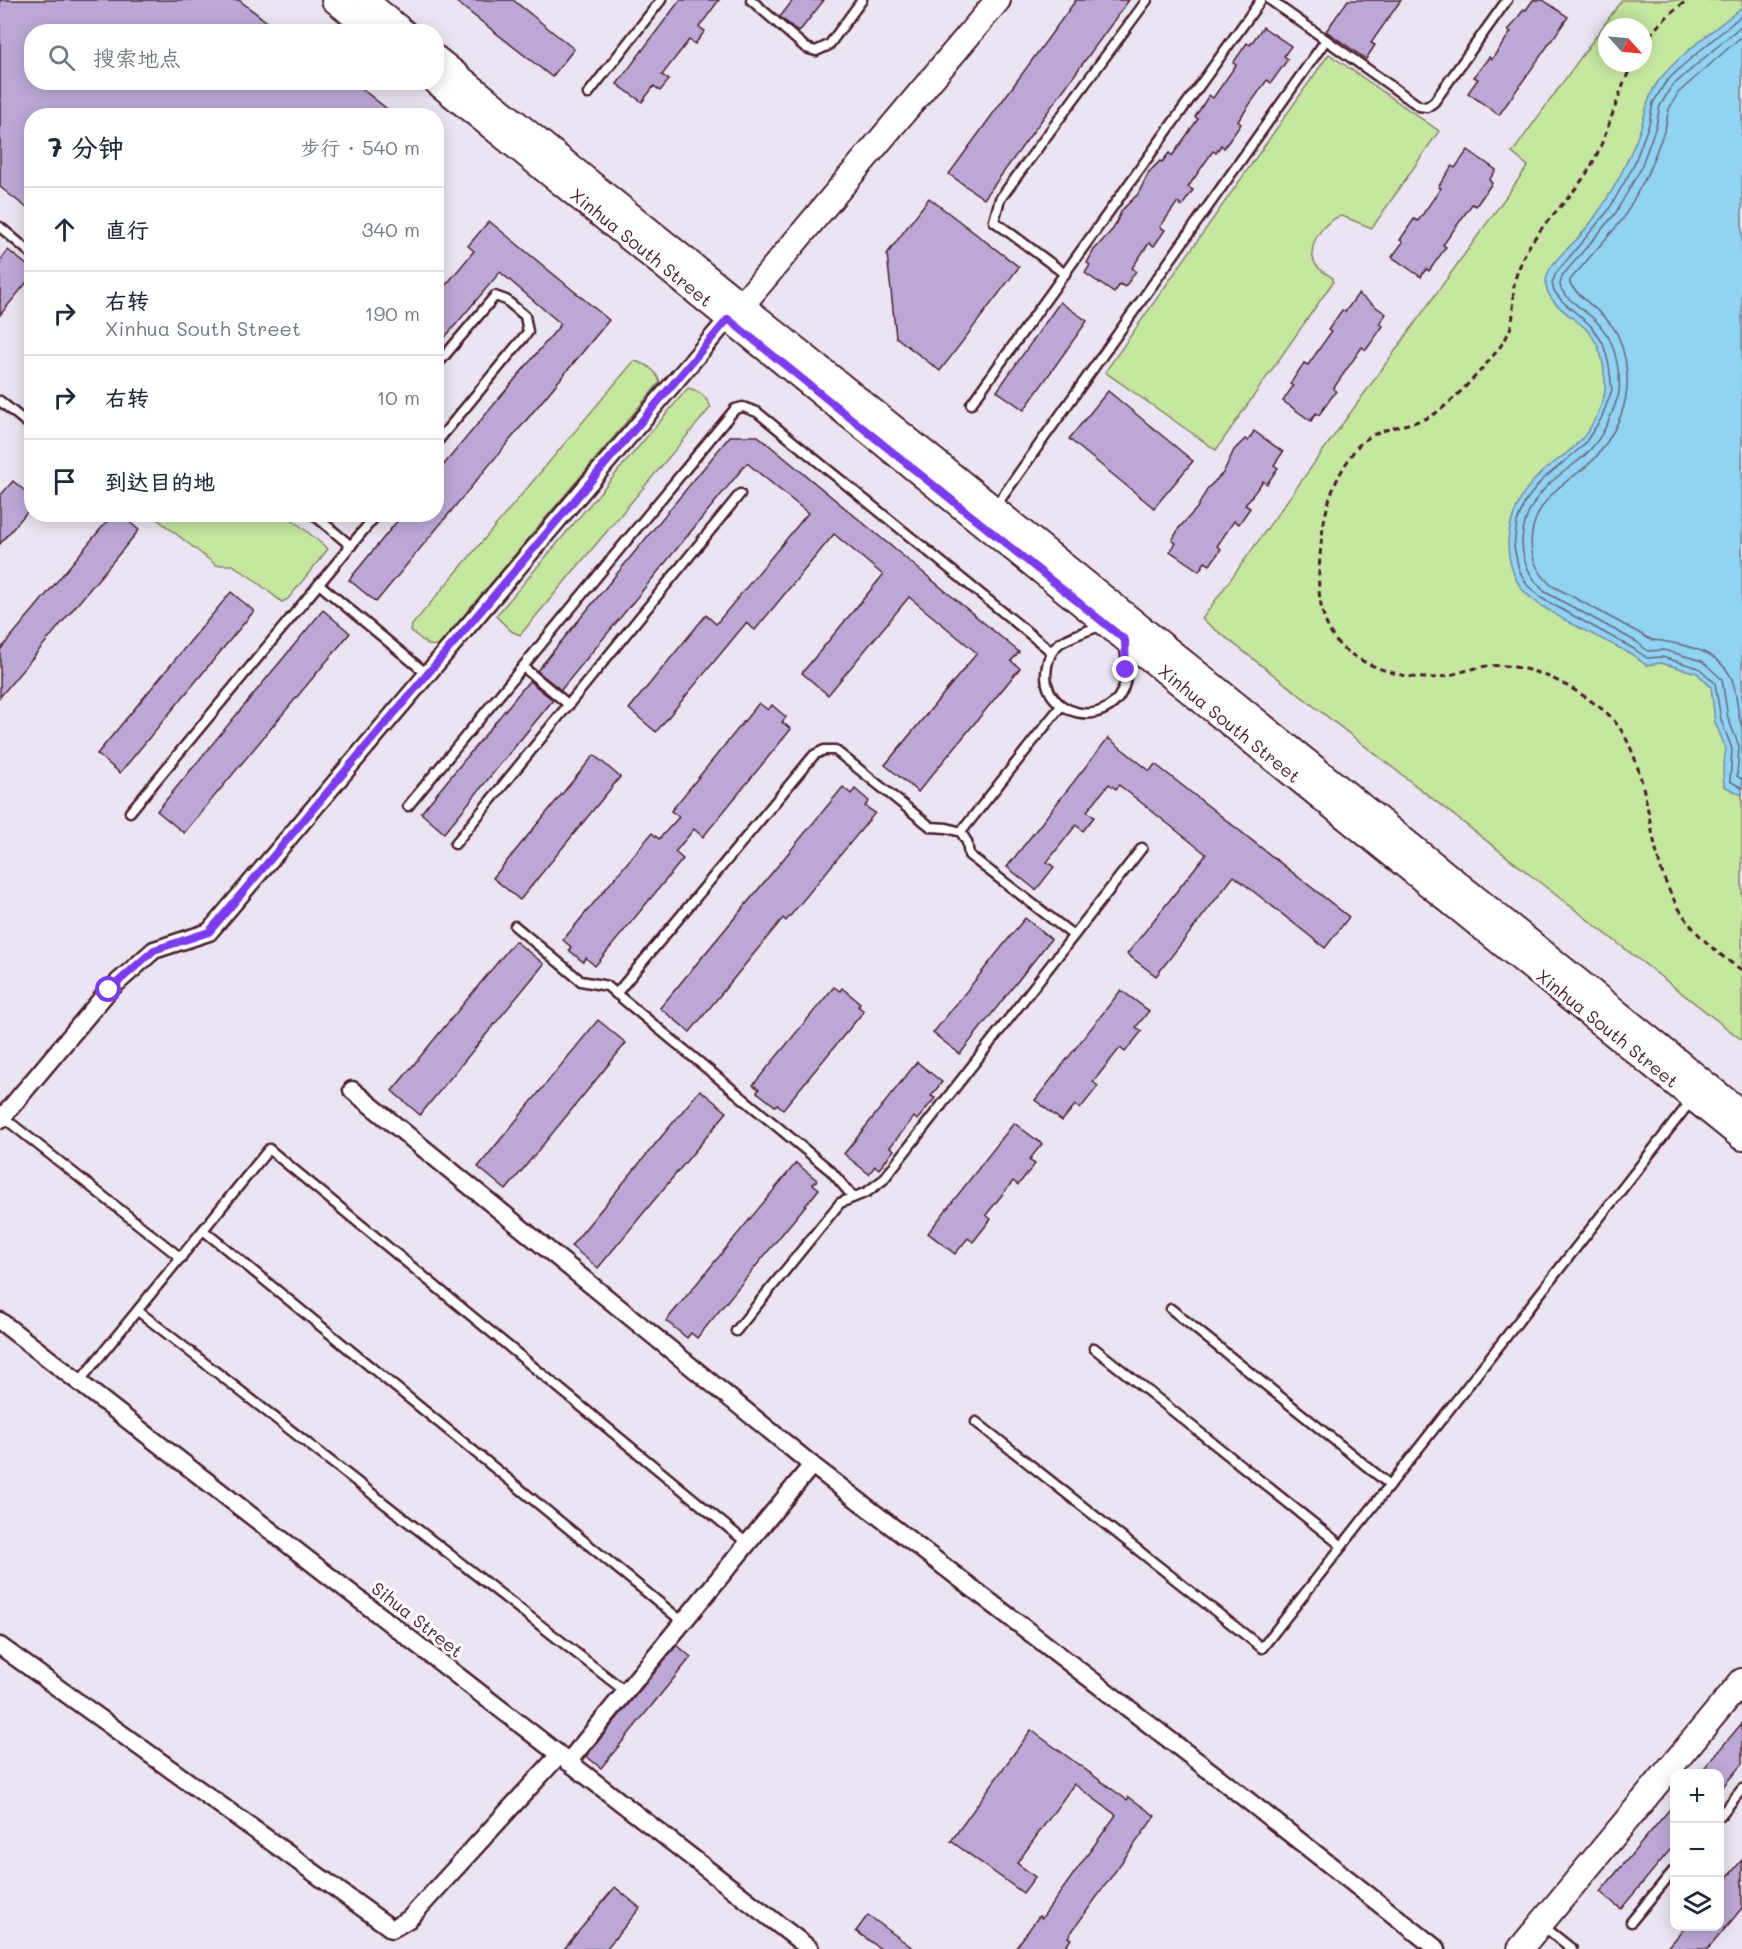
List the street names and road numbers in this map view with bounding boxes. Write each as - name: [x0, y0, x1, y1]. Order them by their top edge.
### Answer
- street label: Xinhua South Street: [566, 182, 718, 312]
- street label: Xinhua South Street: [1154, 658, 1306, 788]
- street label: Xinhua South Street: [1532, 963, 1684, 1093]
- street label: Sihua Street: [367, 1576, 468, 1663]

